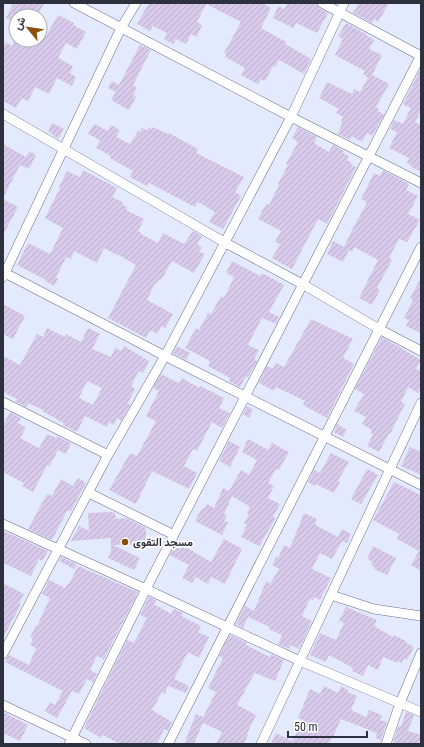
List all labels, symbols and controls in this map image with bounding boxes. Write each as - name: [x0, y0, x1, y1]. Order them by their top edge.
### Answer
- north arrow: [8, 8, 48, 48]
- text: ش: [11, 14, 29, 32]
- place label: مسجد التقوى: [133, 536, 193, 549]
- marker: مسجد التقوى: [120, 537, 130, 547]
- scale bar: [288, 713, 367, 739]
- text: 50 m: [294, 720, 318, 734]

